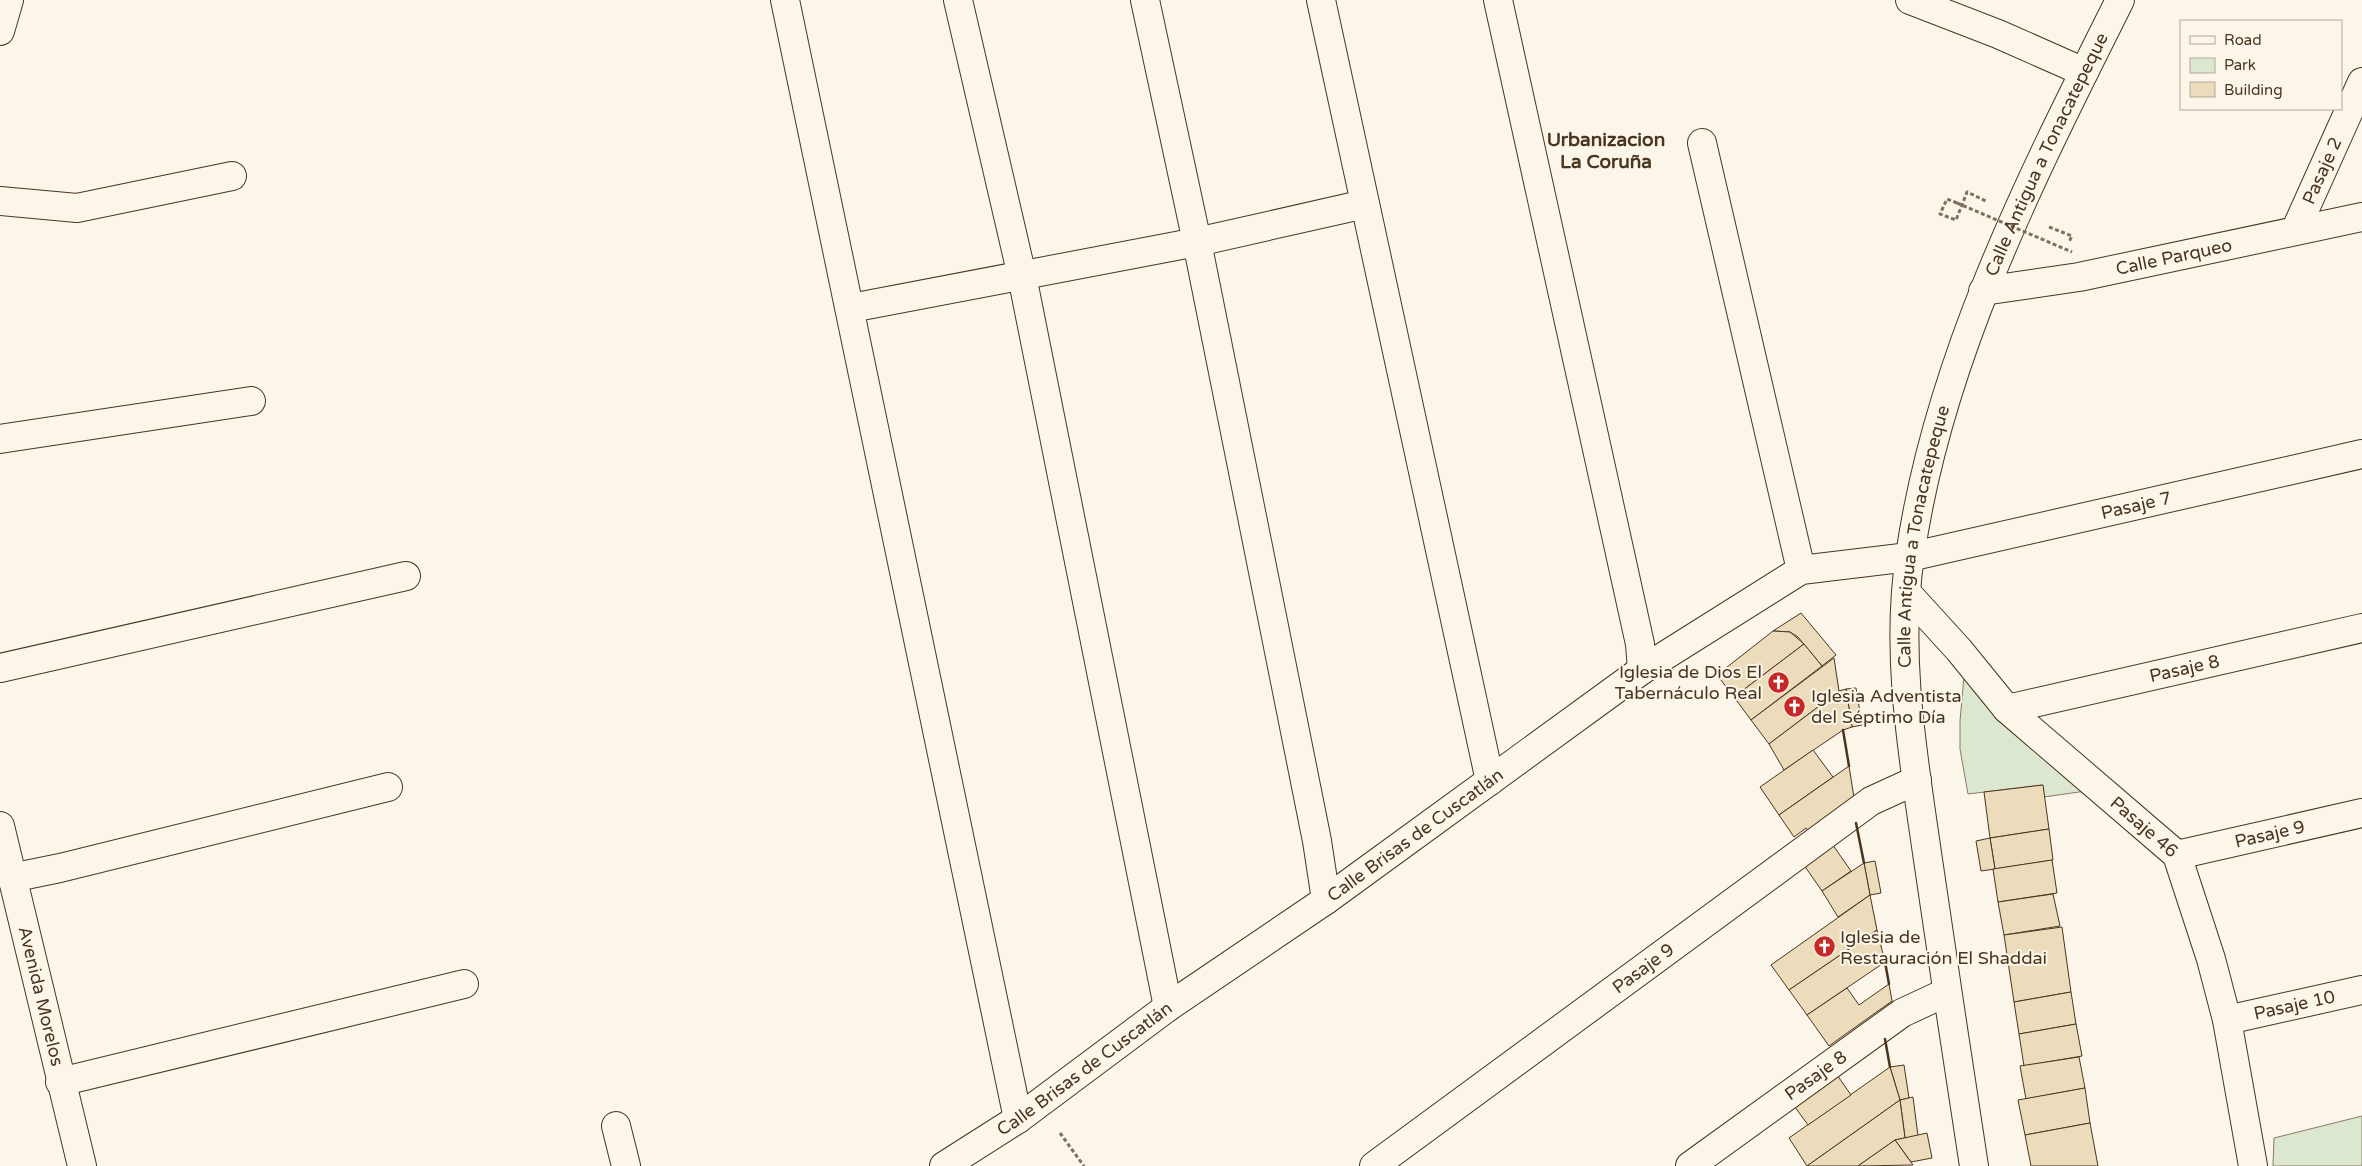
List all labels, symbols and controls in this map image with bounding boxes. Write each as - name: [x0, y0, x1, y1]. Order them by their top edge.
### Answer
- legend: [2180, 20, 2342, 110]
- street label: Calle Antigua a Tonacatepeque: [1980, 29, 2113, 280]
- text: Road: [2224, 31, 2262, 49]
- text: Park: [2224, 56, 2256, 74]
- text: Building: [2224, 81, 2283, 99]
- district label: Urbanizacion La Coruña: [1547, 129, 1665, 173]
- street label: Pasaje 2: [2297, 134, 2347, 208]
- street label: Calle Parqueo: [2114, 234, 2234, 280]
- street label: Calle Antigua a Tonacatepeque: [1893, 403, 1954, 668]
- street label: Pasaje 7: [2099, 487, 2173, 524]
- street label: Pasaje 8: [2147, 650, 2222, 687]
- place label: Iglesia de Dios El Tabernáculo Real: [1615, 661, 1762, 704]
- church icon: Iglesia de Dios El Tabernáculo Real: [1766, 670, 1790, 694]
- place label: Iglesia Adventista del Séptimo Día: [1811, 685, 1962, 728]
- church icon: Iglesia Adventista del Séptimo Día: [1783, 694, 1807, 718]
- street label: Calle Brisas de Cuscatlán: [1323, 764, 1508, 907]
- street label: Pasaje 46: [2106, 792, 2183, 862]
- street label: Pasaje 9: [2232, 815, 2307, 853]
- street label: Avenida Morelos: [14, 924, 68, 1068]
- place label: Iglesia de Restauración El Shaddai: [1840, 926, 2047, 969]
- church icon: Iglesia de Restauración El Shaddai: [1812, 935, 1836, 959]
- street label: Pasaje 9: [1608, 938, 1678, 998]
- street label: Pasaje 10: [2252, 985, 2337, 1025]
- street label: Calle Brisas de Cuscatlán: [993, 997, 1176, 1141]
- street label: Pasaje 8: [1780, 1046, 1851, 1105]

